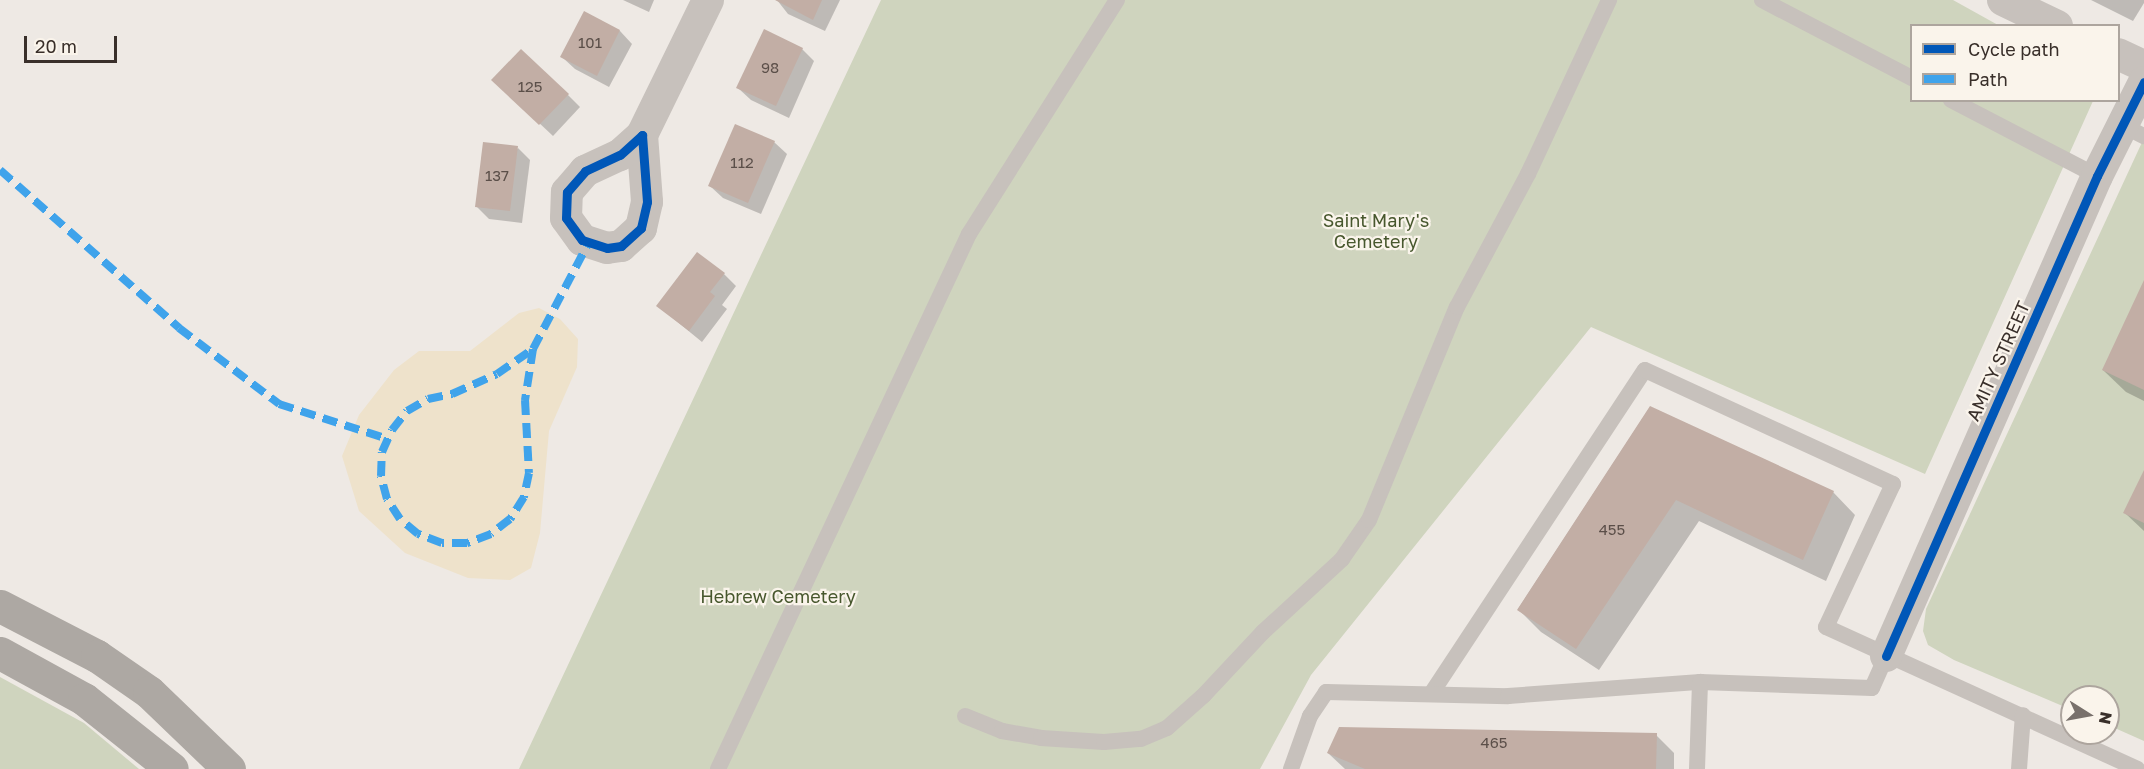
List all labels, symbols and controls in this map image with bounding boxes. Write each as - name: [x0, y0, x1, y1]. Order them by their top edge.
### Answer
- scale bar: [27, 24, 120, 62]
- legend: [1910, 24, 2120, 102]
- house number: 101: [578, 34, 602, 52]
- text: 20 m: [35, 35, 77, 57]
- text: Cycle path: [1968, 38, 2060, 60]
- house number: 98: [761, 59, 779, 77]
- text: Path: [1968, 68, 2008, 90]
- house number: 125: [518, 78, 542, 96]
- house number: 112: [730, 154, 754, 172]
- house number: 137: [485, 167, 509, 185]
- park label: Saint Mary's Cemetery: [1323, 210, 1429, 252]
- street label: AMITY STREET: [1962, 298, 2034, 424]
- house number: 455: [1599, 521, 1625, 539]
- park label: Hebrew Cemetery: [700, 585, 856, 607]
- north arrow: [2060, 685, 2120, 745]
- text: N: [2095, 710, 2117, 726]
- house number: 465: [1481, 734, 1507, 752]

